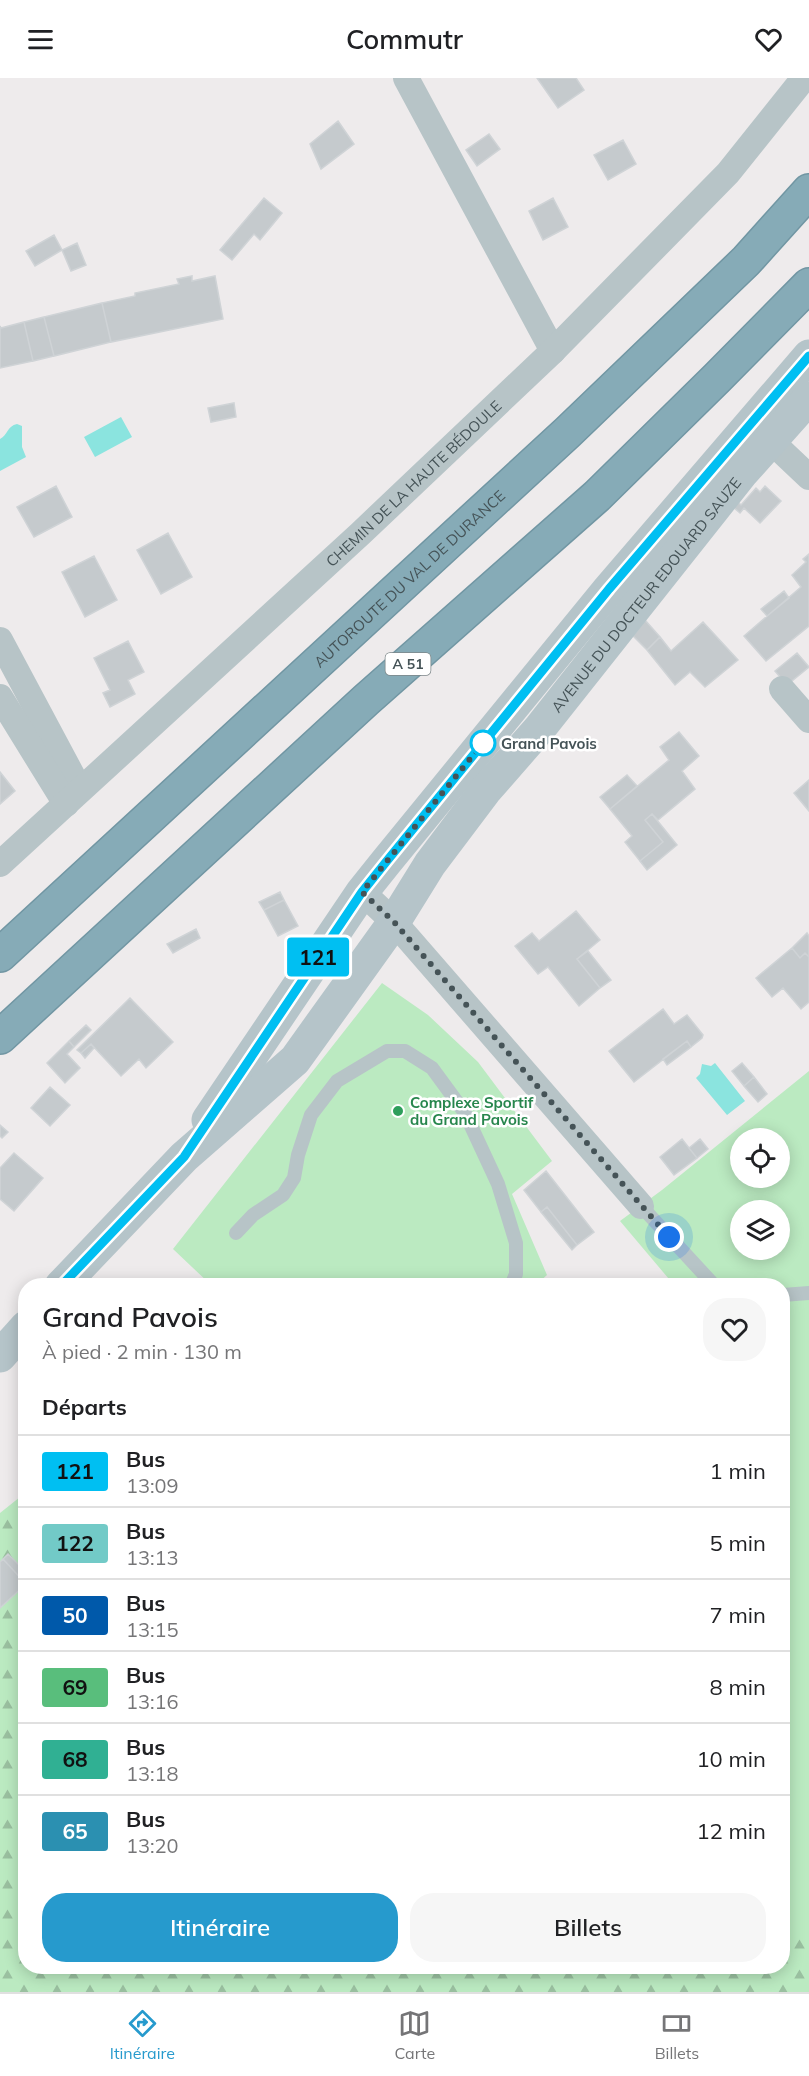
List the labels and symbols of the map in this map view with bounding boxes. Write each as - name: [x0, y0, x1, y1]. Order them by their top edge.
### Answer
- street label: CHEMIN DE LA HAUTE BÉDOULE: [321, 396, 505, 570]
- street label: AVENUE DU DOCTEUR EDOUARD SAUZE: [547, 473, 745, 716]
- street label: AUTOROUTE DU VAL DE DURANCE: [309, 486, 509, 671]
- road number: A 51: [386, 653, 430, 675]
- marker: Grand Pavois: [470, 730, 496, 756]
- place label: Grand Pavois: [501, 734, 597, 753]
- line badge: 121: [284, 938, 352, 976]
- place label: Complexe Sportif du Grand Pavois: [410, 1093, 534, 1129]
- marker: Complexe Sportif du Grand Pavois: [391, 1104, 405, 1118]
- your location: [654, 1222, 684, 1252]

